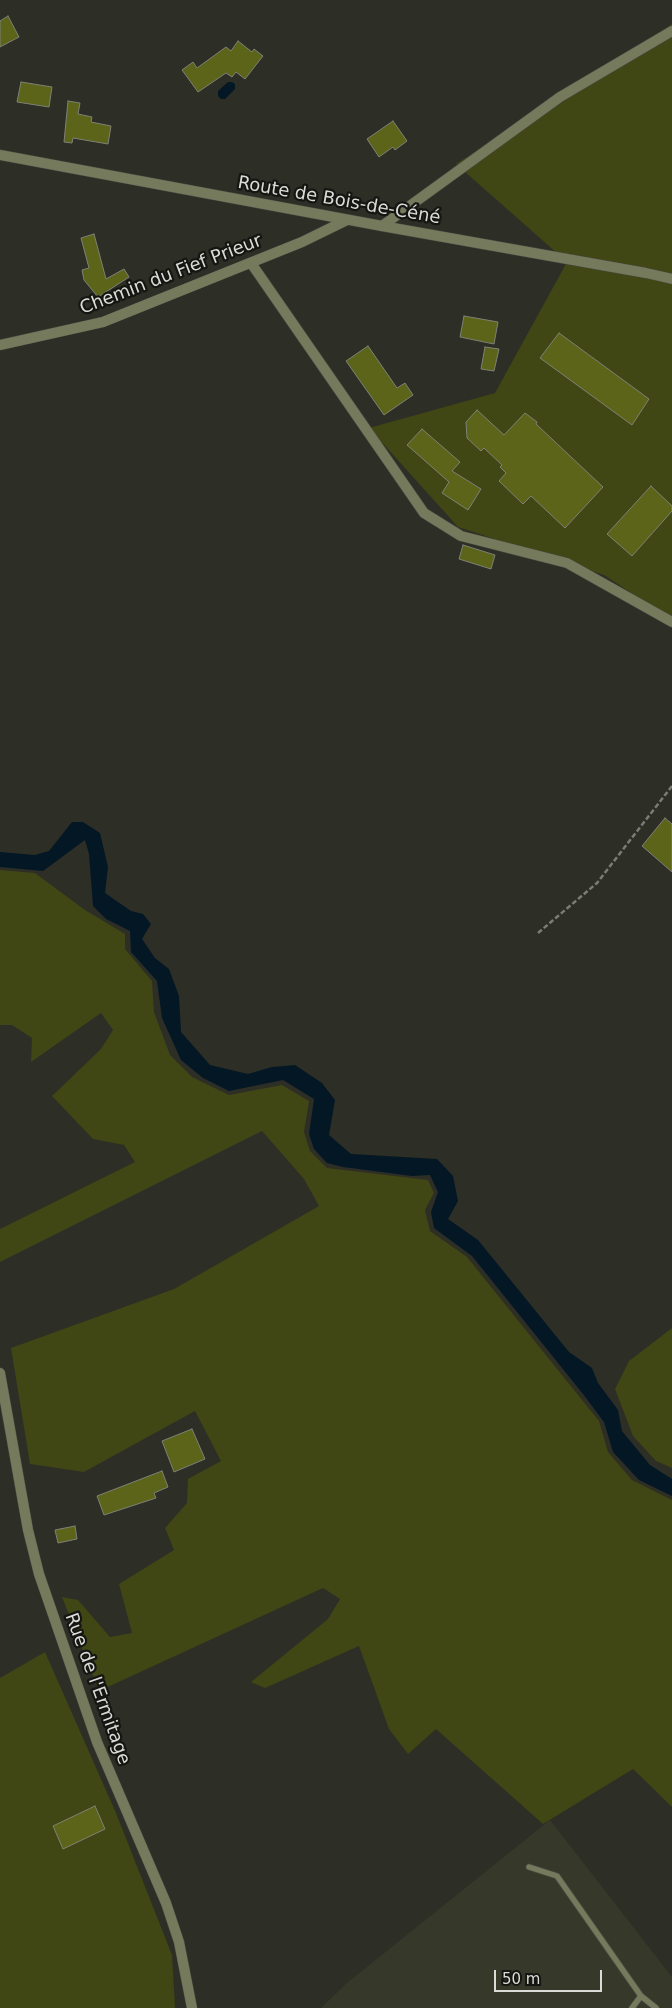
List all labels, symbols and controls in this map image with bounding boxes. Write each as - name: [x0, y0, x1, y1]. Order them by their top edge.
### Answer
- street label: Route de Bois-de-Céné: [236, 173, 442, 229]
- street label: Chemin du Fief Prieur: [77, 230, 265, 320]
- street label: Rue de l'Ermitage: [60, 1610, 134, 1768]
- scale bar: [497, 1960, 604, 1992]
- text: 50 m: [502, 1970, 540, 1988]

